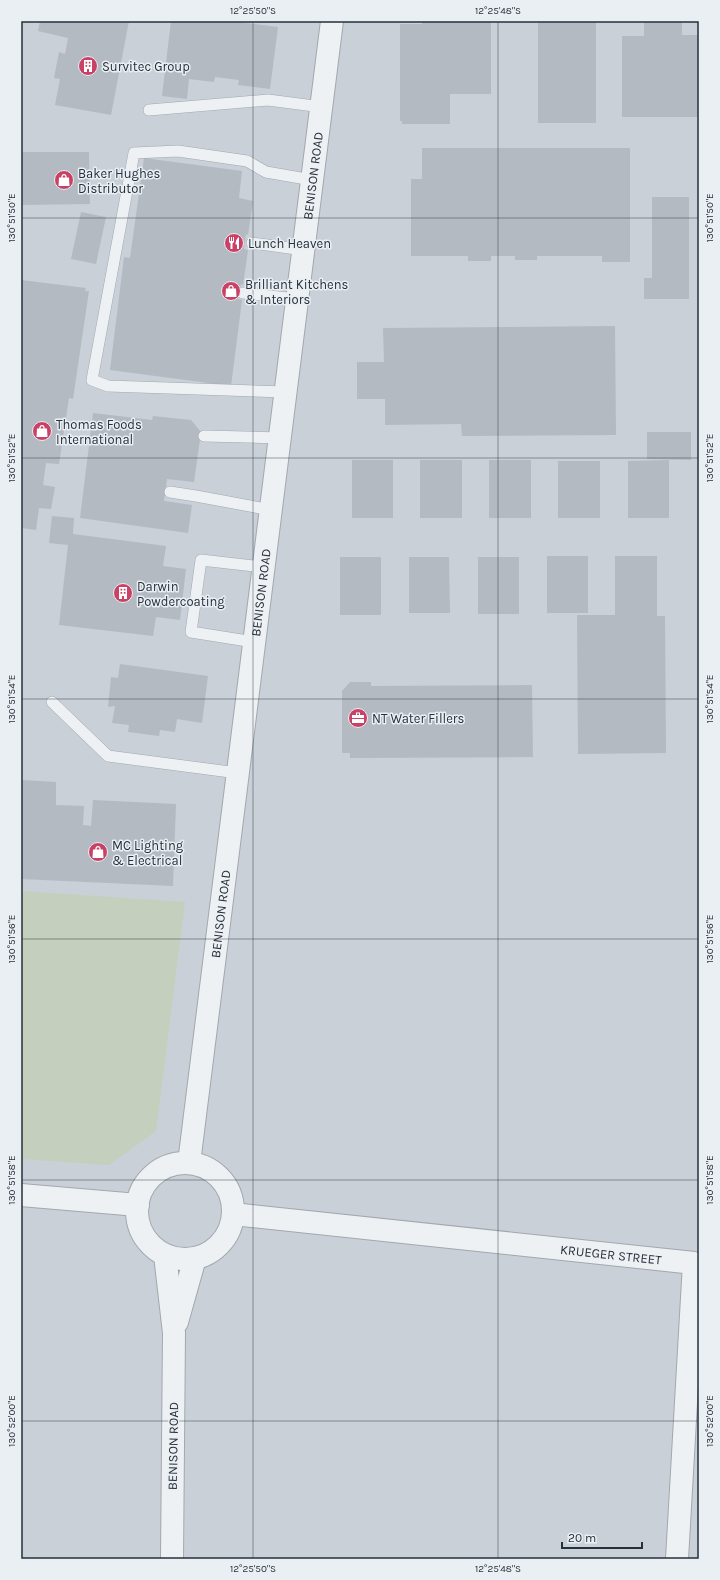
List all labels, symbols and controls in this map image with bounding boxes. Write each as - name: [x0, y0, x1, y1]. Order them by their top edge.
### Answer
- text: 12°25'50"S: [230, 5, 276, 17]
- text: 12°25'48"S: [475, 5, 521, 17]
- building icon: Survitec Group: [77, 55, 99, 77]
- place label: Survitec Group: [102, 59, 190, 74]
- street label: BENISON ROAD: [300, 131, 326, 221]
- place label: Baker Hughes Distributor: [78, 166, 160, 196]
- shop icon: Baker Hughes Distributor: [53, 169, 75, 191]
- text: 130°51'50"E: [6, 193, 18, 243]
- text: 130°51'50"E: [704, 193, 716, 243]
- restaurant icon: Lunch Heaven: [223, 232, 245, 254]
- place label: Lunch Heaven: [248, 236, 331, 251]
- place label: Brilliant Kitchens & Interiors: [245, 277, 349, 307]
- shop icon: Brilliant Kitchens & Interiors: [220, 280, 242, 302]
- place label: Thomas Foods International: [56, 417, 142, 447]
- shop icon: Thomas Foods International: [31, 420, 53, 442]
- text: 130°51'52"E: [6, 434, 18, 482]
- text: 130°51'52"E: [704, 434, 716, 482]
- street label: BENISON ROAD: [247, 548, 273, 637]
- place label: Darwin Powdercoating: [137, 579, 225, 609]
- building icon: Darwin Powdercoating: [112, 582, 134, 604]
- text: 130°51'54"E: [6, 675, 18, 723]
- text: 130°51'54"E: [704, 675, 716, 723]
- office icon: NT Water Fillers: [347, 707, 369, 729]
- place label: NT Water Fillers: [372, 711, 465, 726]
- place label: MC Lighting & Electrical: [112, 838, 184, 868]
- shop icon: MC Lighting & Electrical: [87, 841, 109, 863]
- street label: BENISON ROAD: [207, 869, 233, 959]
- text: 130°51'56"E: [6, 915, 18, 963]
- text: 130°51'56"E: [704, 915, 716, 963]
- text: 130°51'58"E: [6, 1155, 18, 1205]
- text: 130°51'58"E: [704, 1155, 716, 1205]
- street label: KRUEGER STREET: [559, 1241, 663, 1267]
- text: 130°52'00"E: [6, 1395, 18, 1447]
- text: 130°52'00"E: [704, 1395, 716, 1447]
- street label: BENISON ROAD: [165, 1402, 181, 1490]
- scale bar: [562, 1524, 642, 1550]
- text: 20 m: [568, 1531, 596, 1545]
- text: 12°25'50"S: [230, 1563, 276, 1575]
- text: 12°25'48"S: [475, 1563, 521, 1575]

